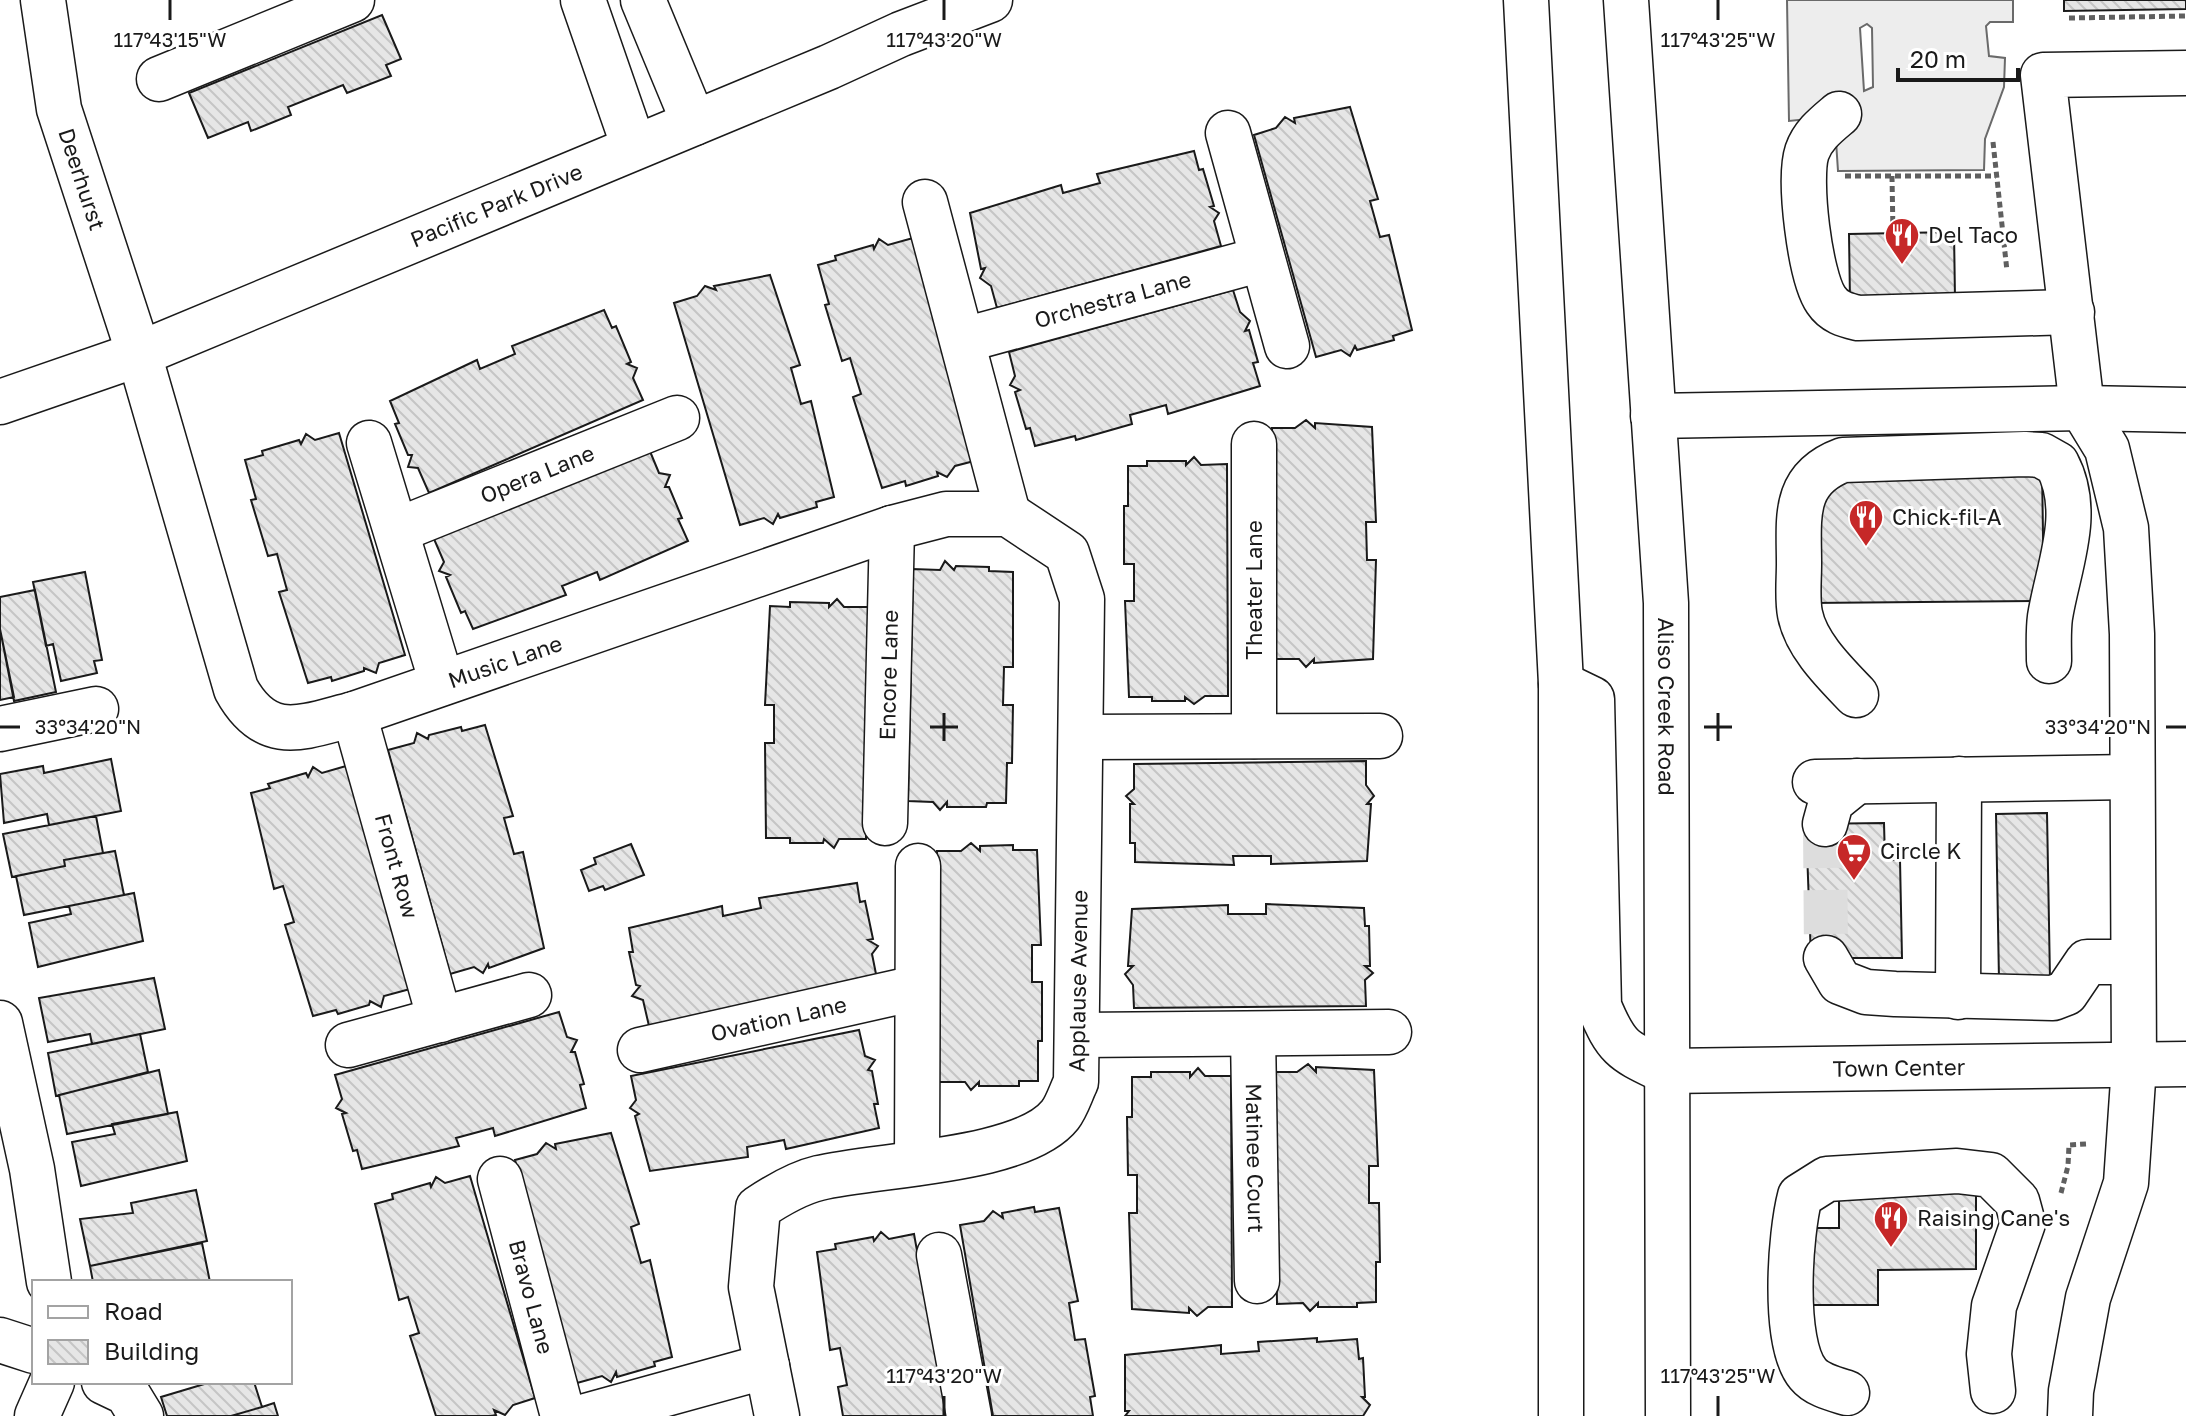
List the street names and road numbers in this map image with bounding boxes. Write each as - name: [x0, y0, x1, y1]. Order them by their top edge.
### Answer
- street label: Deerhurst: [53, 125, 112, 233]
- street label: Pacific Park Drive: [406, 157, 586, 253]
- street label: Orchestra Lane: [1031, 265, 1194, 333]
- street label: Opera Lane: [476, 439, 598, 509]
- street label: Theater Lane: [1240, 520, 1267, 660]
- street label: Encore Lane: [873, 610, 903, 740]
- street label: Aliso Creek Road: [1653, 617, 1680, 796]
- street label: Music Lane: [444, 629, 565, 693]
- street label: Front Row: [370, 810, 425, 922]
- street label: Applause Avenue: [1062, 890, 1093, 1072]
- street label: Ovation Lane: [708, 990, 849, 1047]
- street label: Town Center: [1832, 1053, 1966, 1082]
- street label: Matinee Court: [1241, 1083, 1270, 1233]
- street label: Bravo Lane: [504, 1237, 560, 1357]

